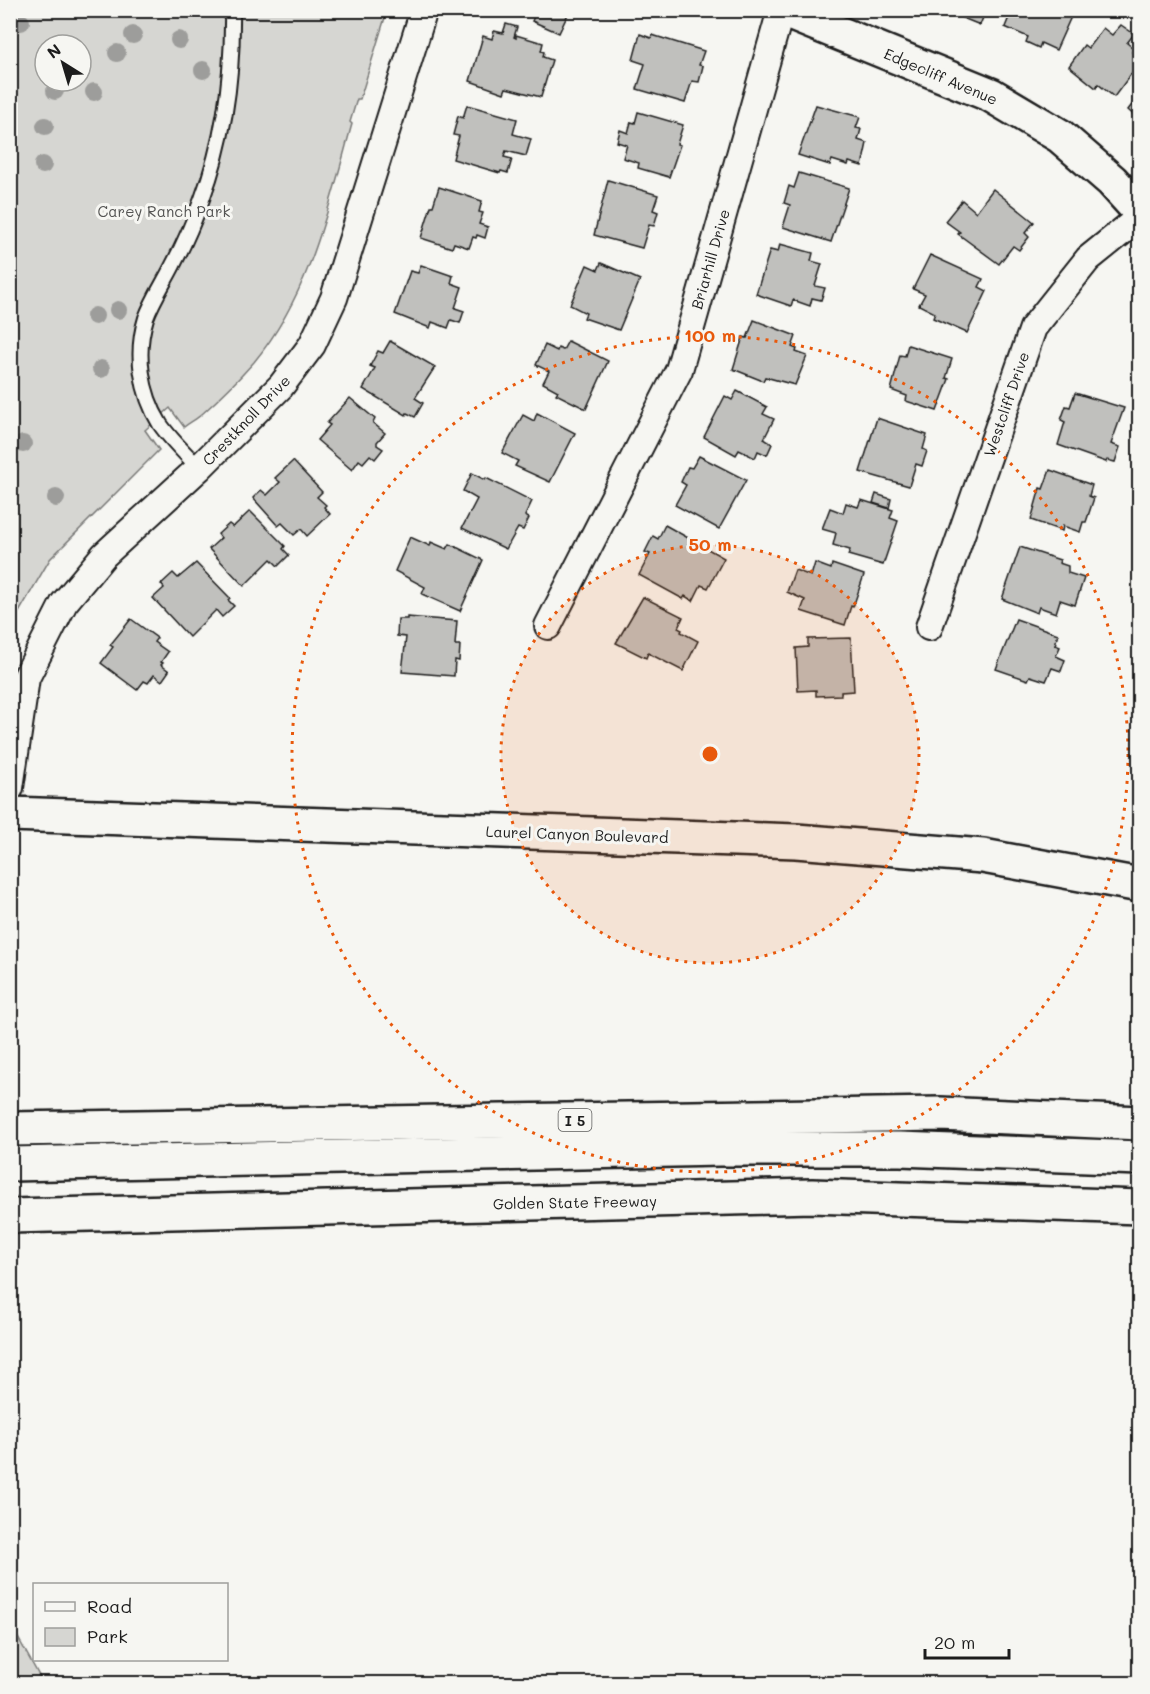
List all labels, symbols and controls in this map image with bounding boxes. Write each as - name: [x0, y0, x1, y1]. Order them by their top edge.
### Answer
- north arrow: [33, 33, 93, 93]
- text: N: [42, 39, 65, 63]
- street label: Edgecliff Avenue: [881, 43, 1001, 109]
- park label: Carey Ranch Park: [98, 201, 230, 221]
- street label: Briarhill Drive: [686, 207, 734, 311]
- text: 100 m: [684, 323, 736, 347]
- street label: Westcliff Drive: [979, 349, 1033, 459]
- street label: Crestknoll Drive: [198, 370, 294, 470]
- text: 50 m: [689, 532, 731, 556]
- centre of rings: [700, 744, 720, 764]
- street label: Laurel Canyon Boulevard: [485, 821, 669, 847]
- road number: I 5: [558, 1109, 592, 1131]
- street label: Golden State Freeway: [493, 1191, 657, 1213]
- legend: [33, 1583, 228, 1661]
- text: Road: [87, 1594, 132, 1618]
- scale bar: [925, 1622, 1009, 1660]
- text: Park: [87, 1624, 128, 1648]
- text: 20 m: [934, 1630, 975, 1654]

